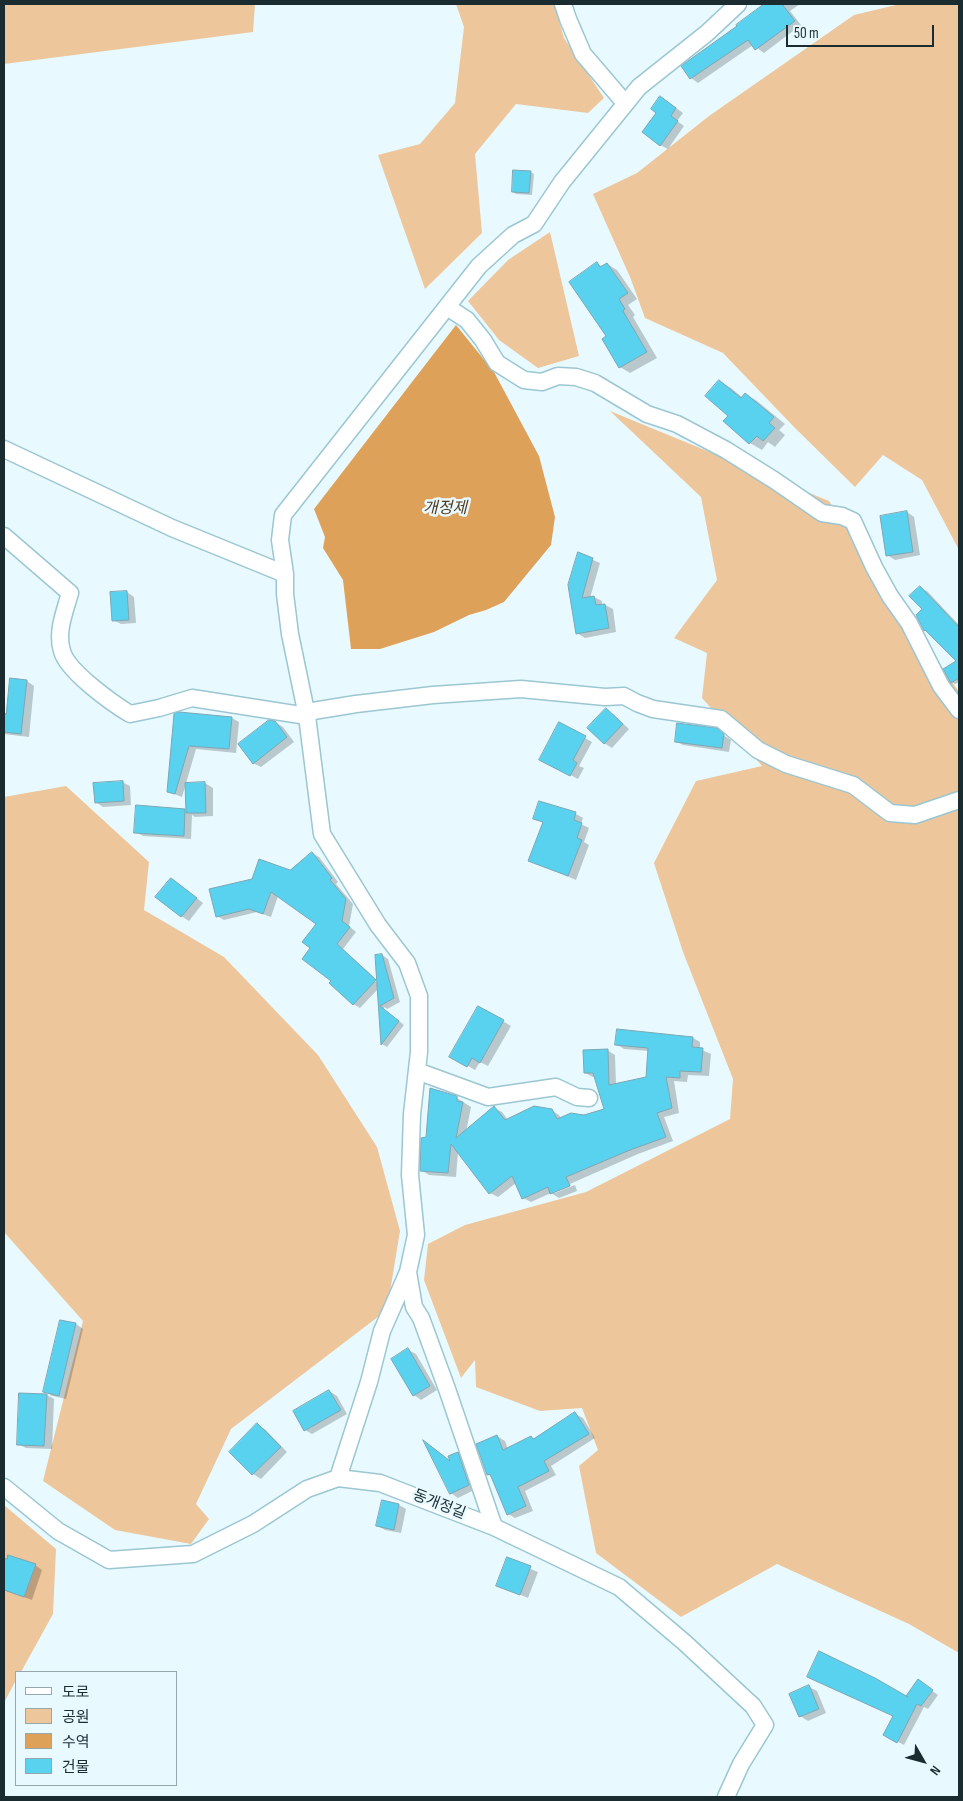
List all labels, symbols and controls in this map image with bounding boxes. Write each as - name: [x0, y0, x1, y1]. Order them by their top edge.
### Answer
- scale bar: [788, 15, 936, 47]
- text: 50 m: [794, 24, 819, 43]
- water label: 개정제: [423, 499, 467, 519]
- street label: 동개정길: [410, 1487, 468, 1523]
- legend: [15, 1671, 178, 1786]
- text: 도로: [62, 1683, 90, 1702]
- text: 공원: [62, 1708, 90, 1727]
- text: 수역: [62, 1733, 90, 1752]
- north arrow: [898, 1736, 948, 1786]
- text: 건물: [62, 1758, 90, 1777]
- text: N: [926, 1762, 944, 1779]

